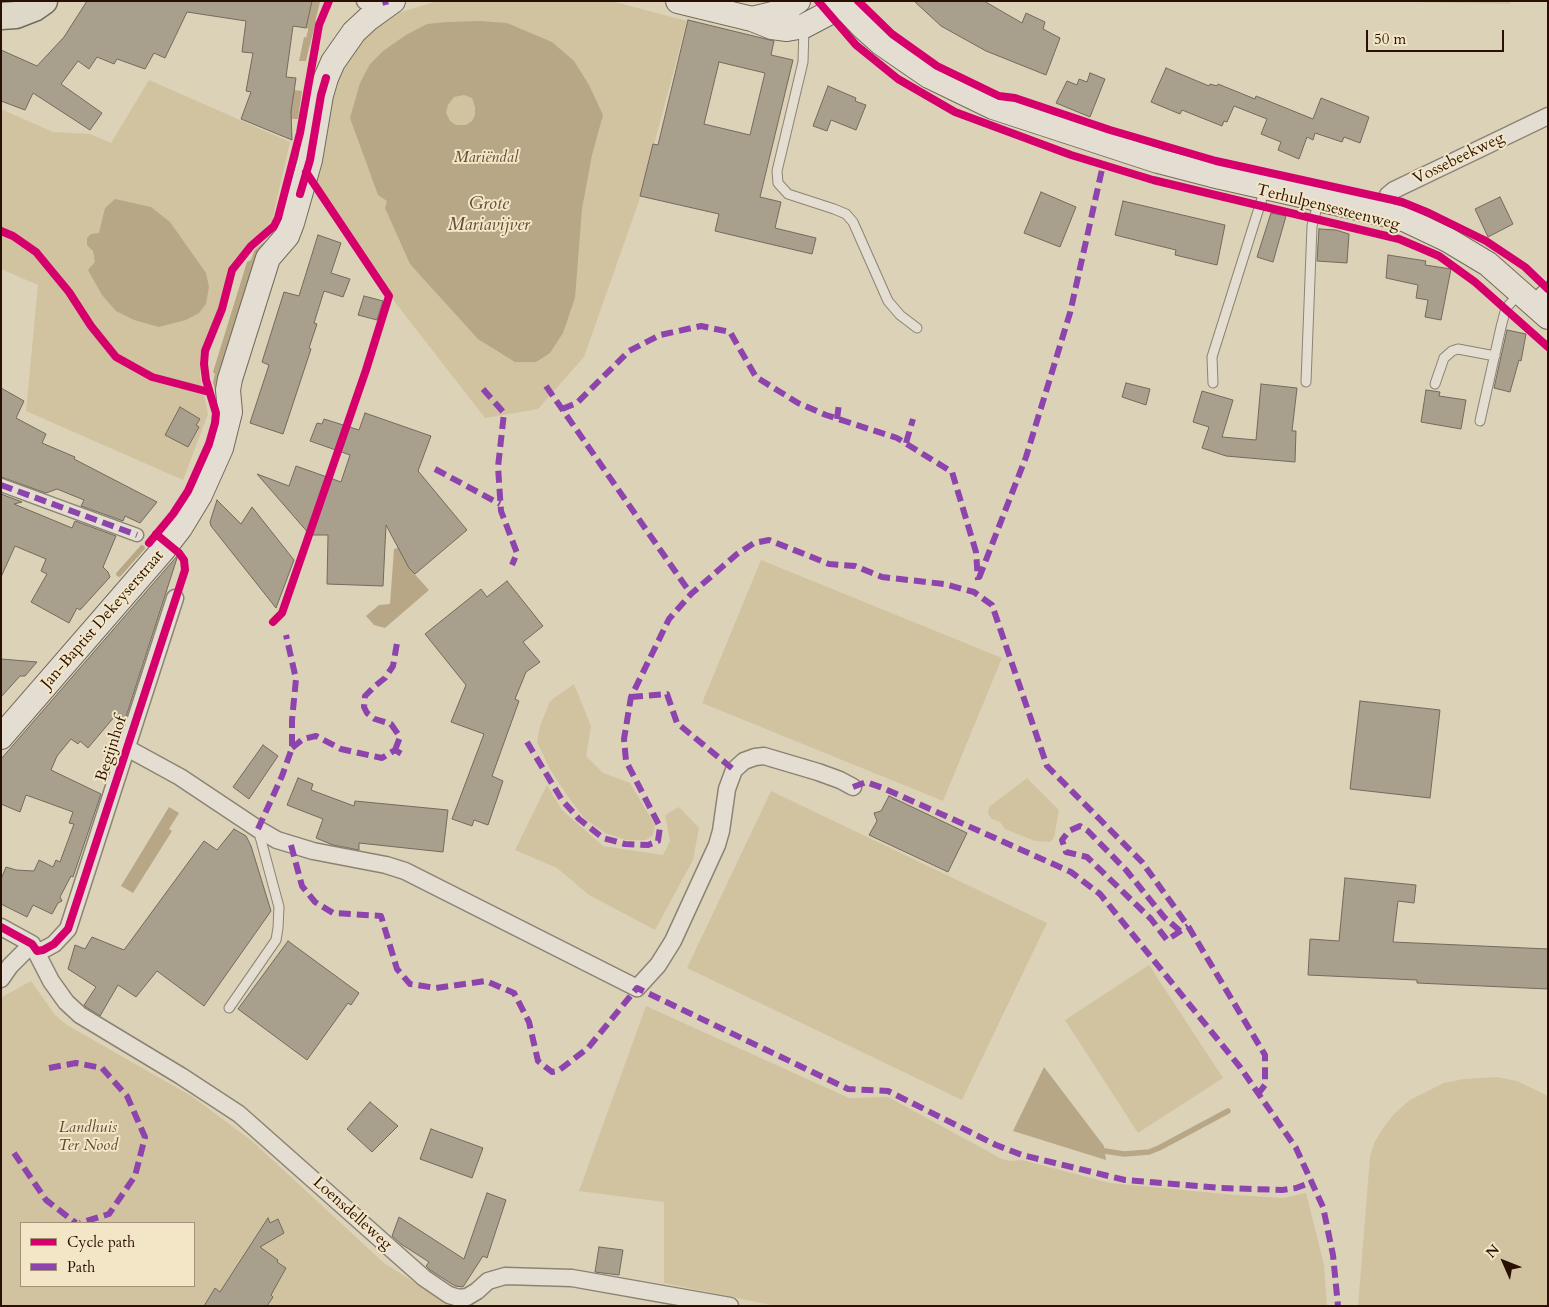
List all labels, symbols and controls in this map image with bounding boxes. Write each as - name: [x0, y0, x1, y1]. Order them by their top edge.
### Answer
- scale bar: [1369, 20, 1506, 52]
- text: 50 m: [1374, 29, 1406, 49]
- street label: Vossebeekweg: [1410, 129, 1508, 189]
- park label: Mariëndal: [454, 148, 518, 168]
- street label: Terhulpensesteenweg: [1254, 181, 1402, 235]
- water label: Grote Mariavijver: [448, 194, 530, 236]
- street label: Jan-Baptist Dekeyserstraat: [38, 547, 168, 693]
- street label: Begijnhof: [92, 714, 132, 784]
- park label: Landhuis Ter Nood: [58, 1118, 118, 1156]
- street label: Loensdelleweg: [308, 1173, 396, 1255]
- legend: [20, 1222, 195, 1287]
- text: Cycle path: [67, 1232, 135, 1252]
- north arrow: [1479, 1237, 1529, 1287]
- text: N: [1482, 1240, 1504, 1262]
- text: Path: [67, 1257, 95, 1277]

